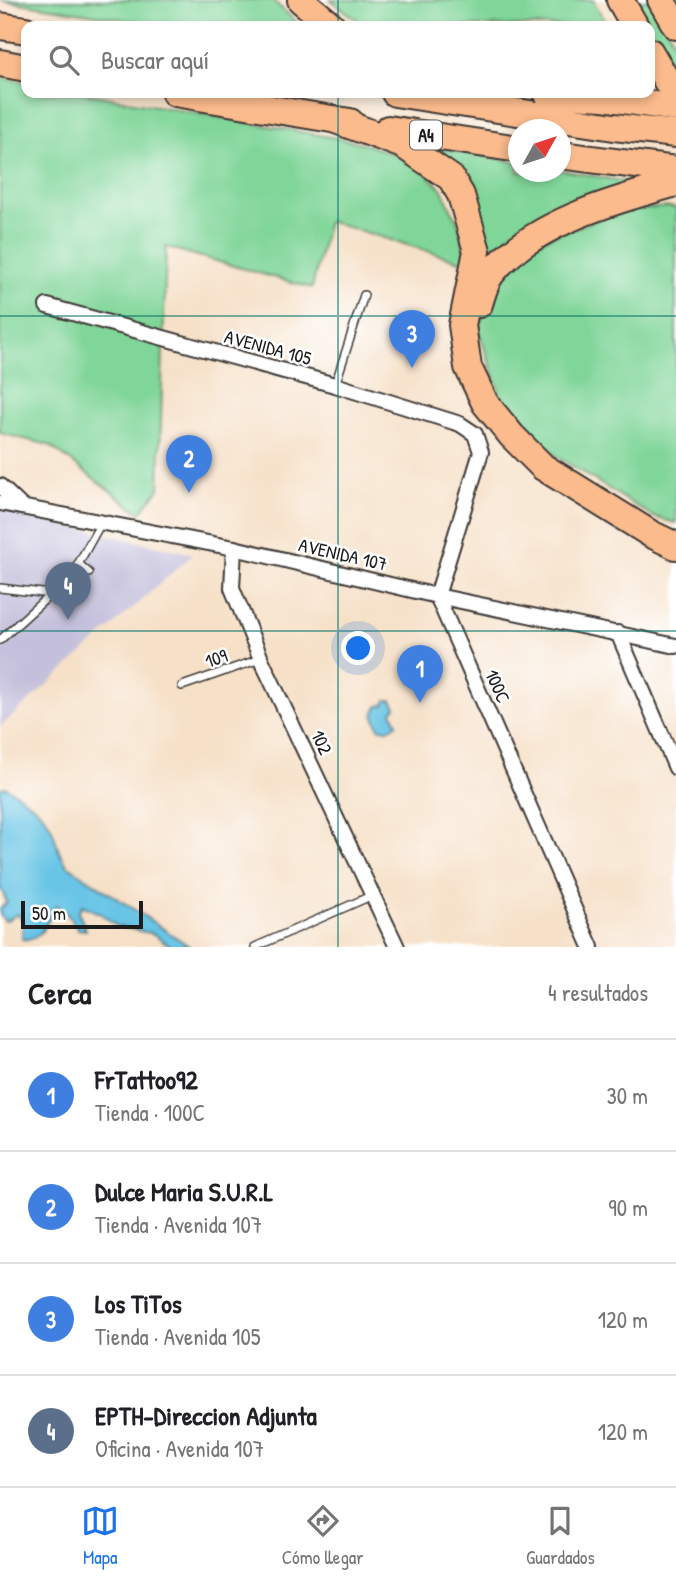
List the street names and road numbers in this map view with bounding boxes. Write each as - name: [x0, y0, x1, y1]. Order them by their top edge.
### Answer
- road number: A4: [410, 120, 442, 150]
- street label: AVENIDA 105: [222, 323, 314, 371]
- street label: AVENIDA 107: [296, 531, 390, 577]
- street label: 109: [201, 642, 231, 674]
- street label: 100C: [479, 665, 517, 707]
- street label: 102: [305, 725, 339, 759]

